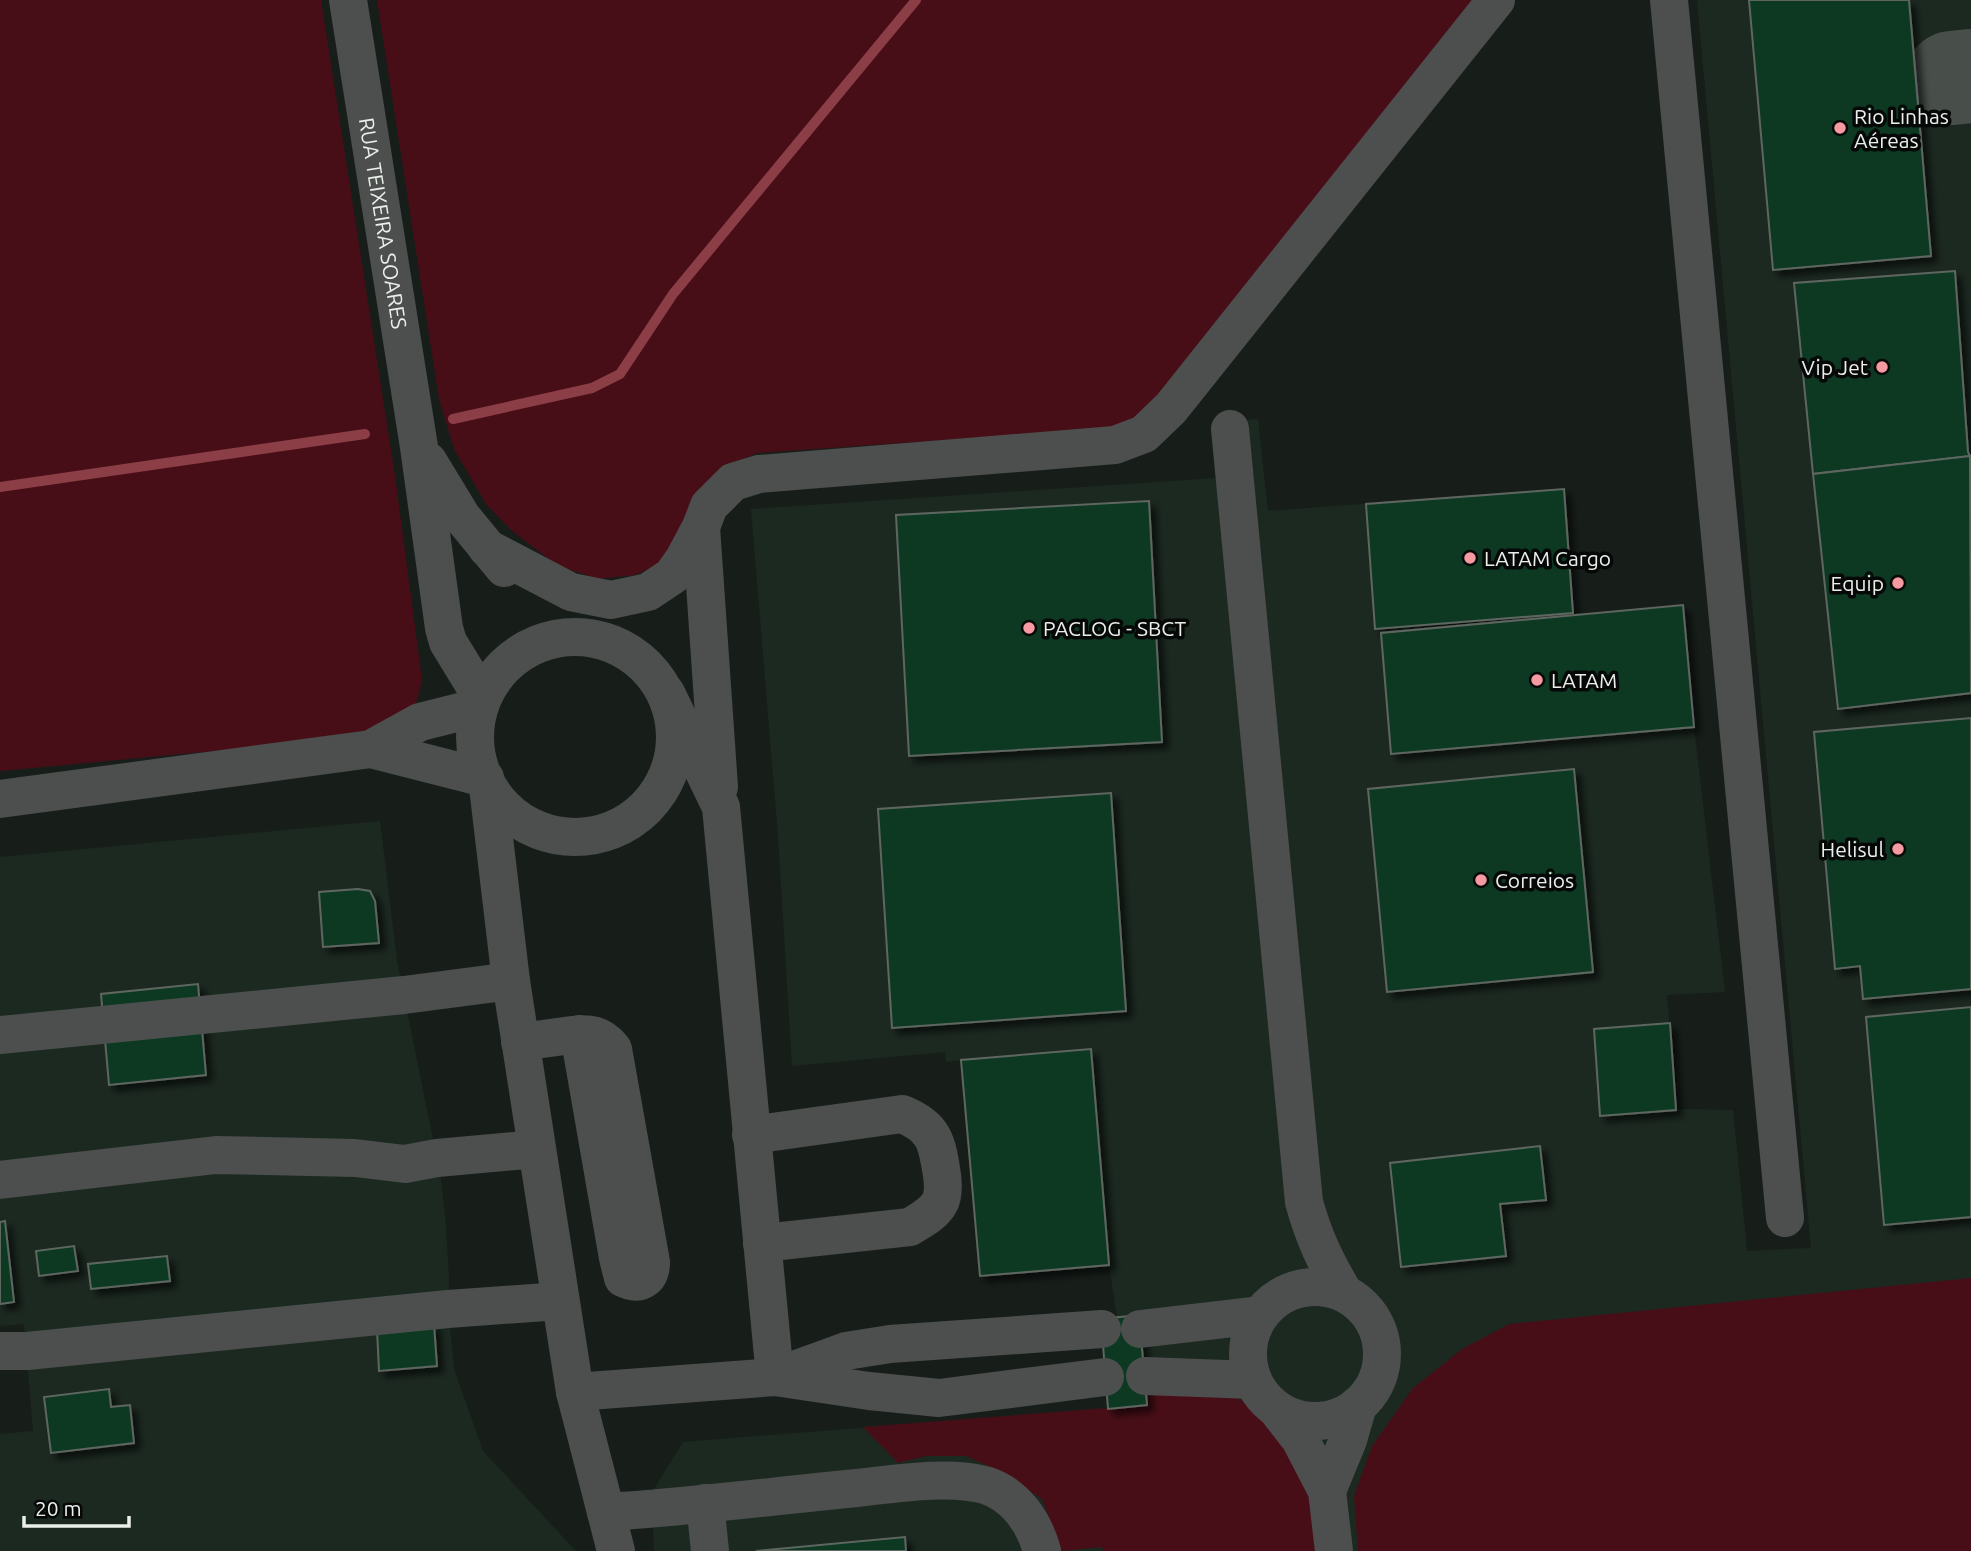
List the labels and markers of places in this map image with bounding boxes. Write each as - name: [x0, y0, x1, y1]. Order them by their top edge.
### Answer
- place label: Rio Linhas Aéreas: [1854, 104, 1949, 152]
- marker: Rio Linhas Aéreas: [1832, 120, 1848, 136]
- place label: Vip Jet: [1802, 355, 1868, 379]
- marker: Vip Jet: [1874, 359, 1890, 375]
- place label: LATAM Cargo: [1484, 546, 1611, 570]
- marker: LATAM Cargo: [1462, 550, 1478, 566]
- place label: Equip: [1831, 571, 1884, 595]
- marker: Equip: [1890, 575, 1906, 591]
- place label: PACLOG - SBCT: [1043, 616, 1186, 640]
- marker: PACLOG - SBCT: [1021, 620, 1037, 636]
- place label: LATAM: [1551, 668, 1617, 692]
- marker: LATAM: [1529, 672, 1545, 688]
- place label: Helisul: [1821, 837, 1884, 861]
- marker: Helisul: [1890, 841, 1906, 857]
- place label: Correios: [1495, 868, 1574, 892]
- marker: Correios: [1473, 872, 1489, 888]

